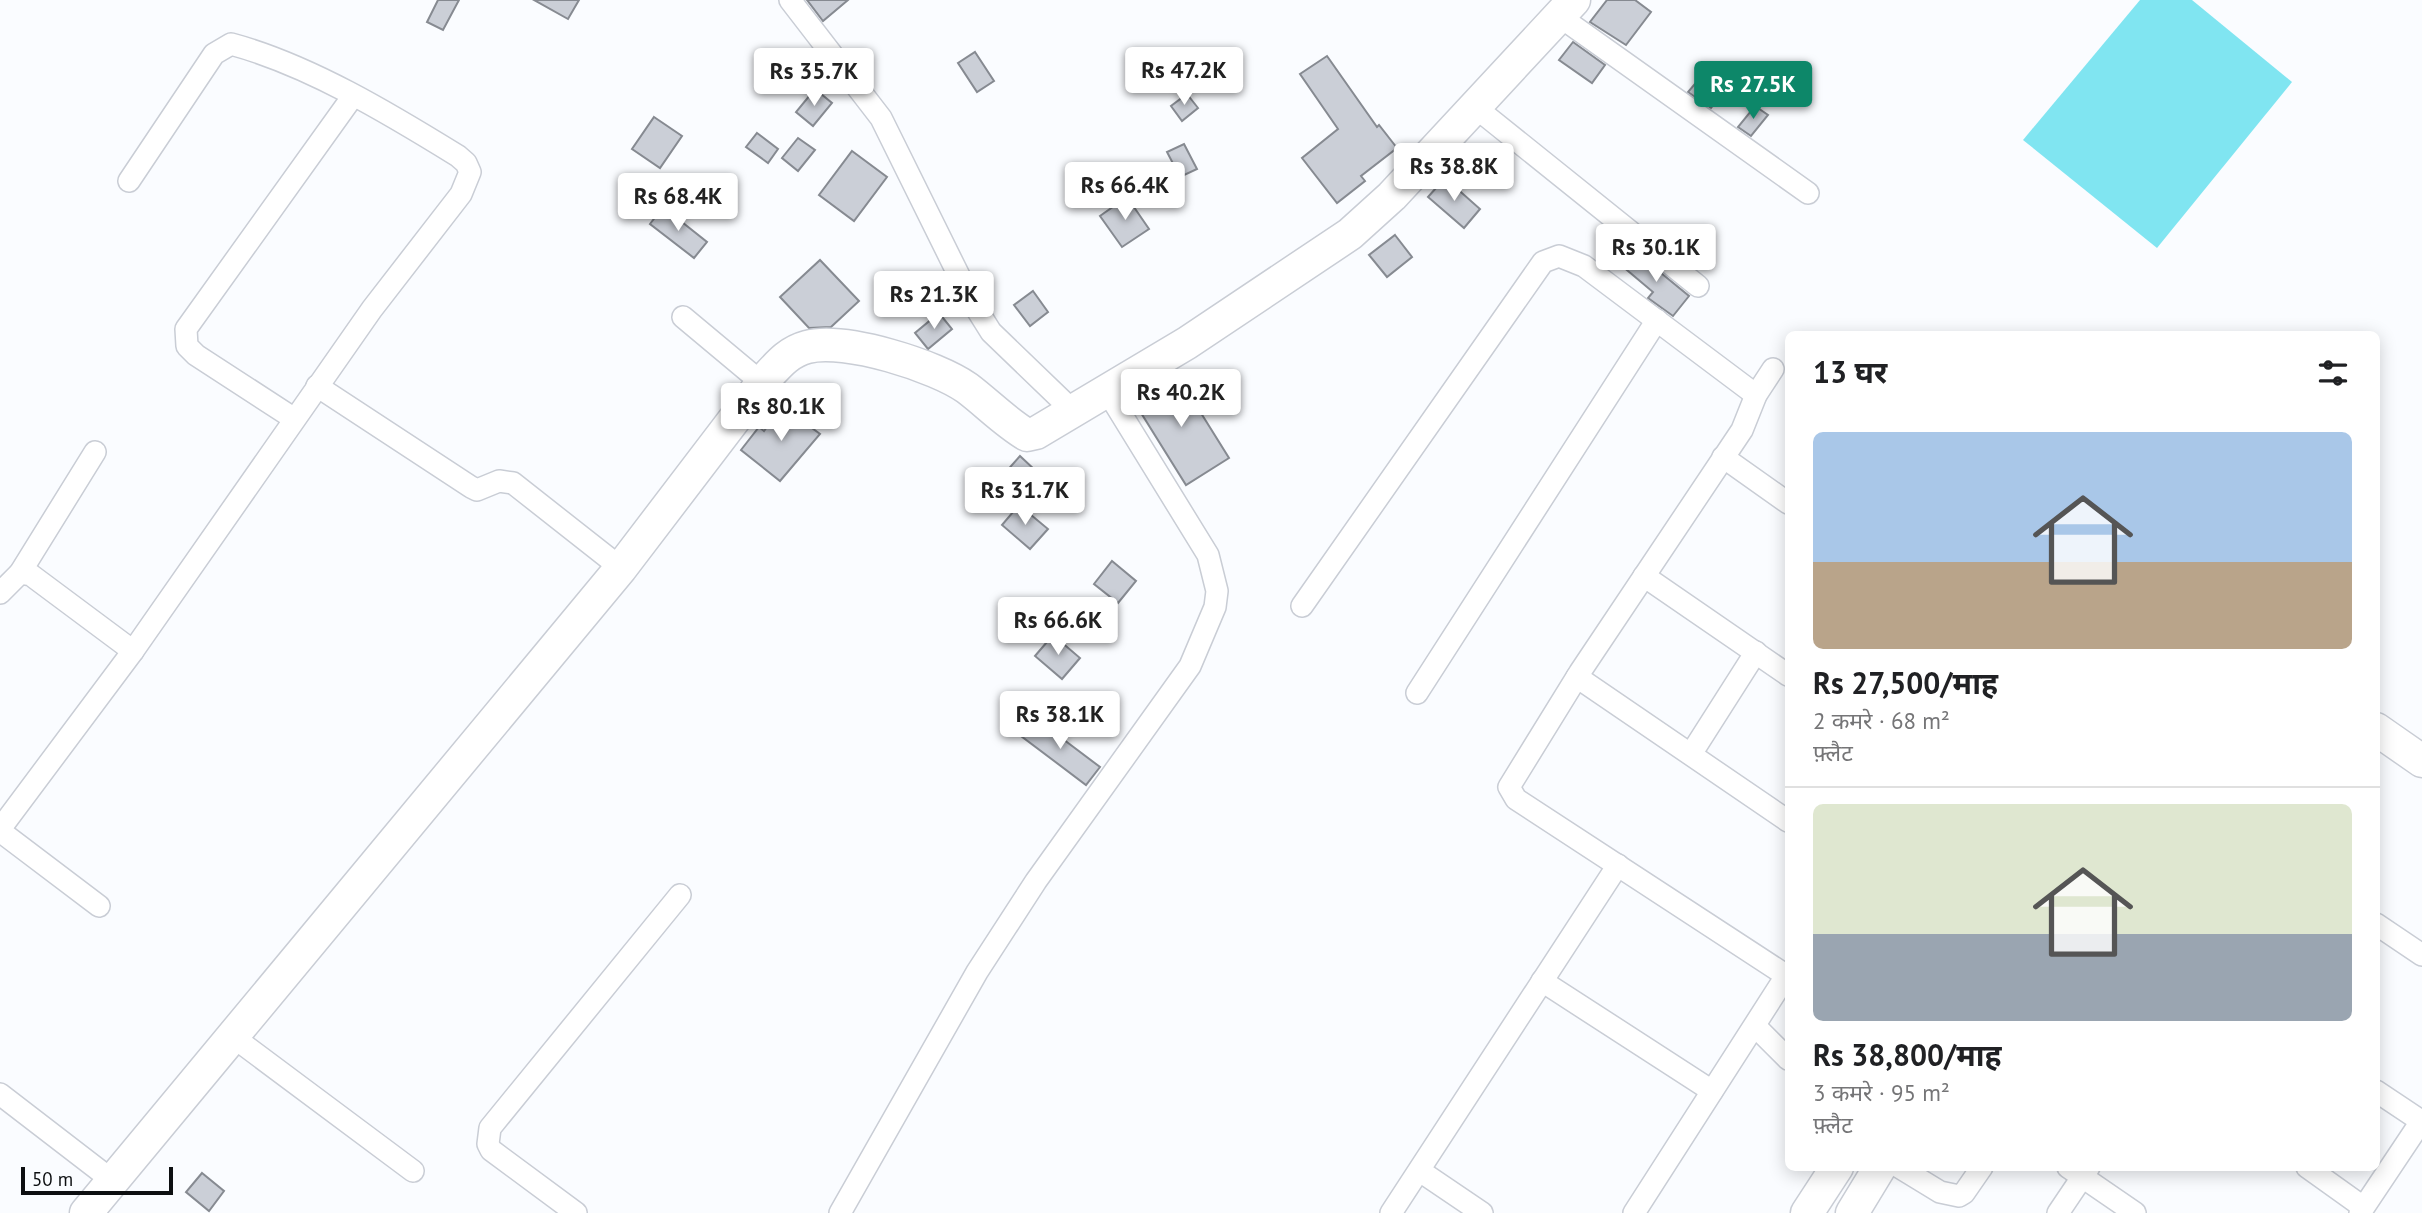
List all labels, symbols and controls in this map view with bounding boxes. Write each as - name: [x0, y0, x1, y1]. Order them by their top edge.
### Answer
- pin: Rs 35.7K: [742, 48, 886, 108]
- pin: Rs 47.2K: [1112, 48, 1256, 107]
- text: Rs 47.2K: [1141, 55, 1227, 84]
- text: Rs 35.7K: [770, 56, 858, 85]
- pin: Rs 27.5K: [1681, 61, 1825, 121]
- text: Rs 27.5K: [1710, 69, 1796, 98]
- pin: Rs 38.8K: [1382, 144, 1526, 203]
- text: Rs 38.8K: [1410, 151, 1498, 180]
- pin: Rs 66.4K: [1053, 162, 1197, 222]
- text: Rs 66.4K: [1081, 170, 1169, 199]
- pin: Rs 68.4K: [606, 174, 750, 233]
- text: Rs 68.4K: [634, 181, 722, 210]
- pin: Rs 30.1K: [1584, 224, 1728, 284]
- text: Rs 30.1K: [1612, 232, 1700, 261]
- pin: Rs 21.3K: [862, 272, 1006, 331]
- text: Rs 21.3K: [890, 279, 978, 308]
- text: 13 घर: [1813, 352, 1887, 391]
- icon: filters: [2314, 354, 2352, 392]
- pin: Rs 40.2K: [1109, 370, 1253, 429]
- text: Rs 40.2K: [1137, 377, 1225, 406]
- pin: Rs 80.1K: [709, 384, 853, 443]
- text: Rs 80.1K: [737, 391, 825, 420]
- pin: Rs 31.7K: [953, 468, 1097, 527]
- text: Rs 31.7K: [981, 475, 1069, 504]
- icon: home: [2020, 477, 2146, 603]
- pin: Rs 66.6K: [986, 598, 1130, 657]
- text: Rs 66.6K: [1014, 605, 1102, 634]
- text: Rs 27,500/माह: [1813, 663, 1998, 702]
- pin: Rs 38.1K: [988, 692, 1132, 751]
- text: Rs 38.1K: [1016, 699, 1104, 728]
- text: 2 कमरे · 68 m²: [1813, 706, 1950, 735]
- text: फ़्लैट: [1813, 738, 1853, 767]
- icon: home: [2020, 849, 2146, 975]
- text: Rs 38,800/माह: [1813, 1035, 2002, 1074]
- text: 3 कमरे · 95 m²: [1813, 1078, 1950, 1107]
- text: फ़्लैट: [1813, 1110, 1853, 1139]
- scale bar: [21, 1164, 173, 1196]
- text: 50 m: [32, 1167, 73, 1191]

